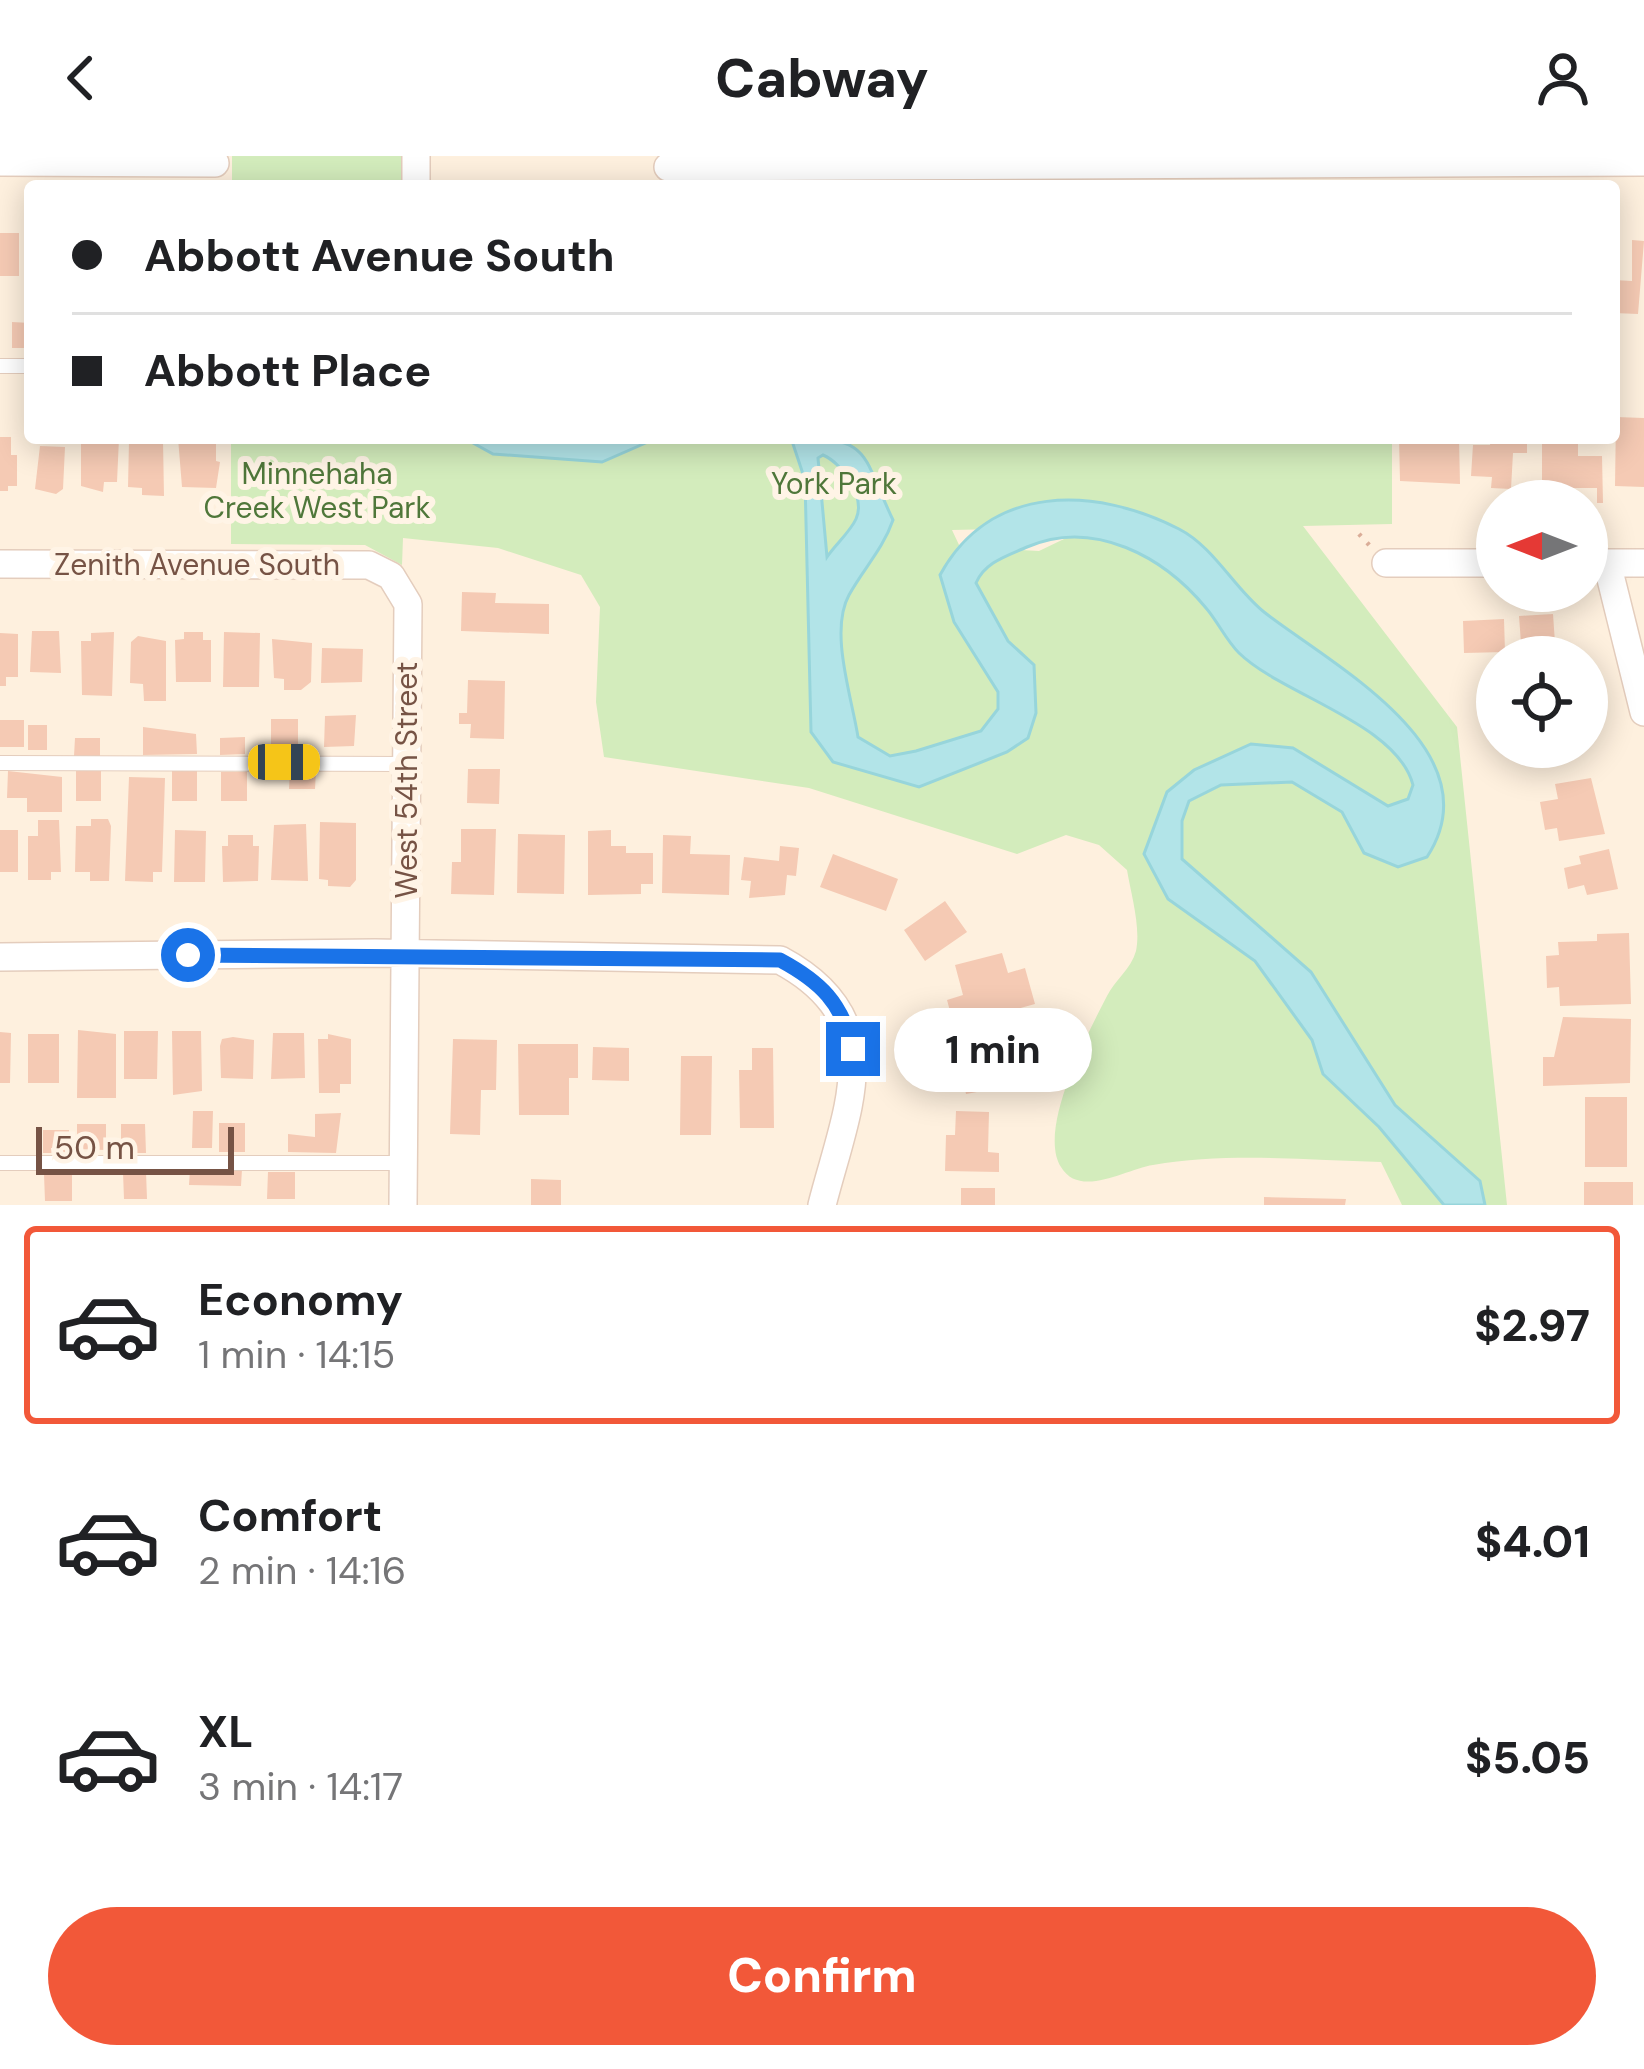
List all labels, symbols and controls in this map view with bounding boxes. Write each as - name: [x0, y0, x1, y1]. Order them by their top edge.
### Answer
- text: Cabway: [715, 43, 929, 114]
- icon: back: [48, 45, 114, 111]
- icon: person: [1530, 45, 1596, 111]
- text: Abbott Avenue South: [144, 226, 615, 285]
- text: Abbott Place: [144, 341, 431, 400]
- park label: Minnehaha Creek West Park: [203, 454, 431, 527]
- park label: York Park: [771, 464, 897, 503]
- north arrow: [1476, 480, 1608, 612]
- map controls: [1476, 480, 1608, 768]
- street label: Zenith Avenue South: [54, 545, 340, 584]
- button: locate: [1476, 636, 1608, 768]
- street label: West 54th Street: [387, 661, 426, 899]
- car: [248, 744, 320, 780]
- route start: [161, 928, 215, 982]
- callout: 1 min: [895, 1007, 1093, 1091]
- route end: [826, 1022, 880, 1076]
- text: 1 min: [945, 1024, 1041, 1075]
- scale bar: [36, 1121, 234, 1174]
- text: 50 m: [54, 1126, 135, 1169]
- text: Economy: [198, 1270, 403, 1329]
- icon: car: [54, 1271, 162, 1379]
- text: $2.97: [1474, 1296, 1590, 1355]
- text: 1 min · 14:15: [198, 1329, 395, 1380]
- text: Comfort: [198, 1486, 382, 1545]
- icon: car: [54, 1487, 162, 1595]
- text: $4.01: [1475, 1512, 1590, 1571]
- text: 2 min · 14:16: [198, 1545, 406, 1596]
- text: XL: [198, 1702, 253, 1761]
- icon: car: [54, 1703, 162, 1811]
- text: $5.05: [1465, 1728, 1590, 1787]
- text: 3 min · 14:17: [198, 1761, 403, 1812]
- button: Confirm: [48, 1907, 1596, 2045]

